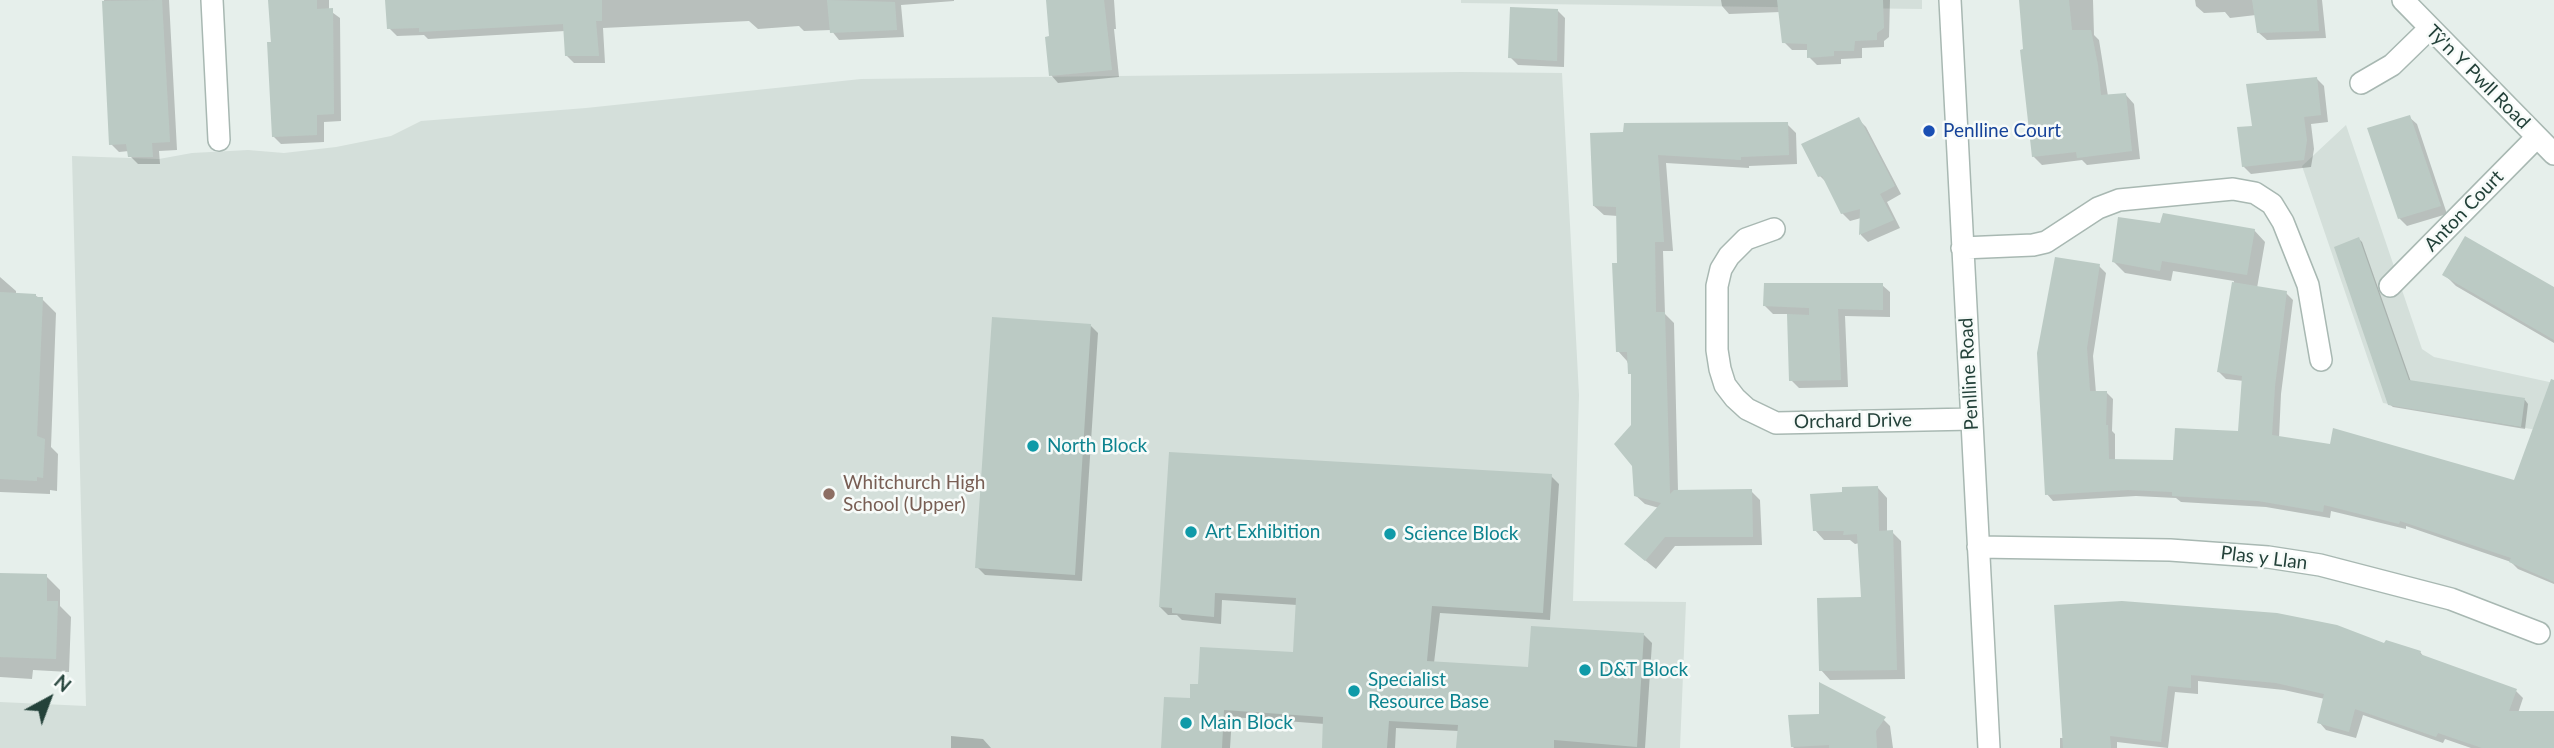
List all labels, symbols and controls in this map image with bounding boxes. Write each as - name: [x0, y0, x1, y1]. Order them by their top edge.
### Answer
- street label: Tŷ'n Y Pwll Road: [2421, 20, 2535, 134]
- place label: Penlline Court: [1943, 120, 2061, 142]
- marker: Penlline Court: [1921, 123, 1937, 139]
- street label: Anton Court: [2420, 166, 2508, 256]
- street label: Penlline Road: [1955, 317, 1983, 431]
- street label: Orchard Drive: [1794, 409, 1912, 433]
- place label: North Block: [1047, 435, 1147, 457]
- marker: North Block: [1025, 438, 1041, 454]
- place label: Whitchurch High School (Upper): [843, 472, 985, 516]
- marker: Whitchurch High School (Upper): [821, 486, 837, 502]
- place label: Art Exhibition: [1205, 521, 1320, 543]
- place label: Science Block: [1404, 523, 1518, 545]
- marker: Art Exhibition: [1183, 524, 1199, 540]
- marker: Science Block: [1382, 526, 1398, 542]
- street label: Plas y Llan: [2219, 541, 2309, 575]
- place label: D&T Block: [1599, 659, 1688, 681]
- marker: D&T Block: [1577, 662, 1593, 678]
- north arrow: [14, 664, 84, 734]
- text: N: [50, 669, 76, 696]
- place label: Specialist Resource Base: [1368, 669, 1489, 713]
- marker: Specialist Resource Base: [1346, 683, 1362, 699]
- place label: Main Block: [1200, 712, 1293, 734]
- marker: Main Block: [1178, 715, 1194, 731]

